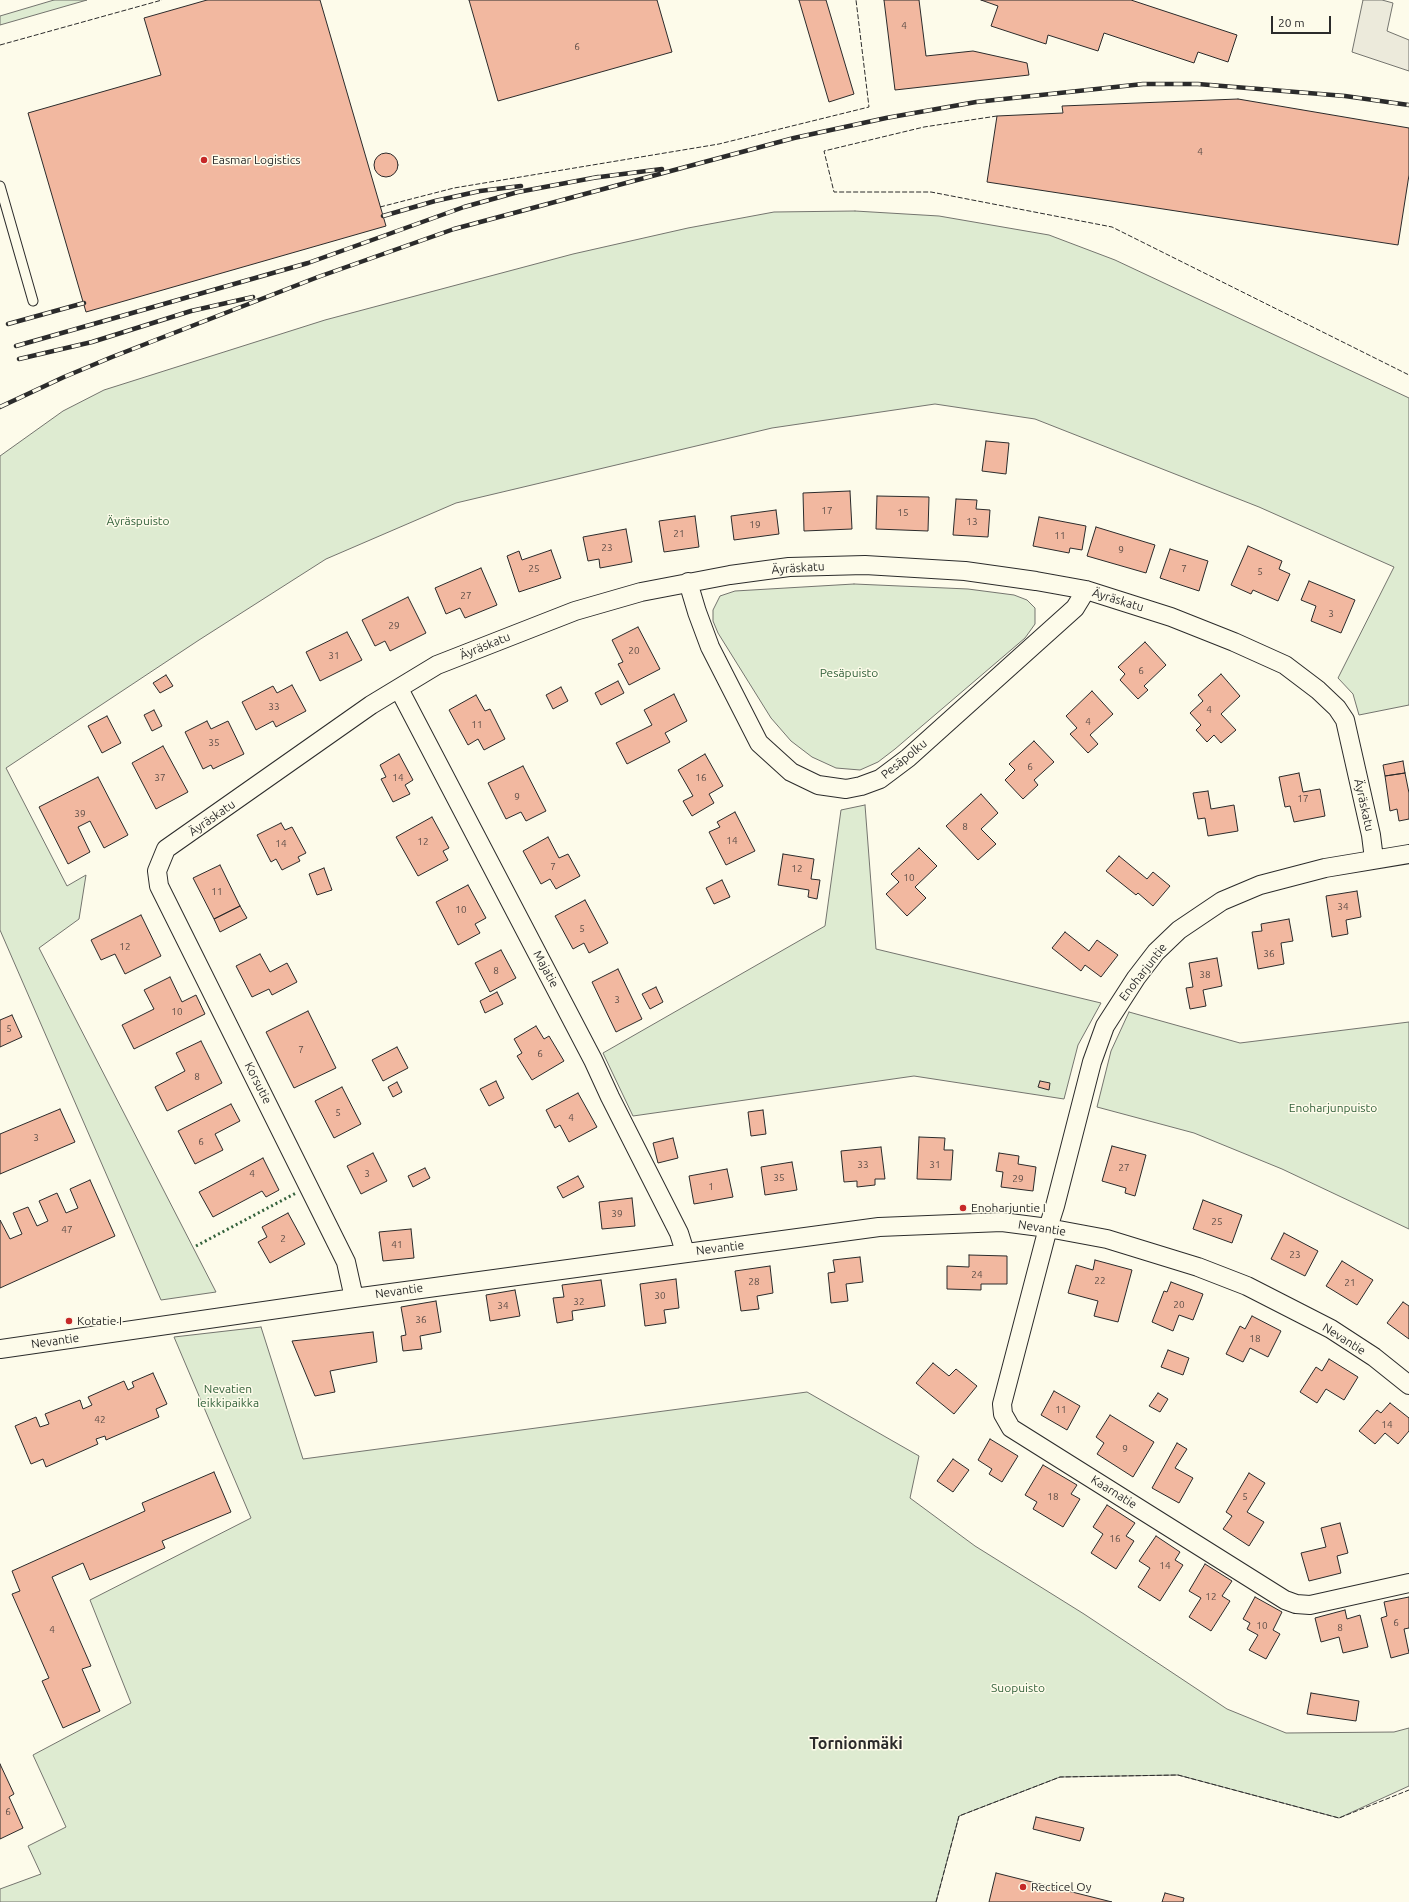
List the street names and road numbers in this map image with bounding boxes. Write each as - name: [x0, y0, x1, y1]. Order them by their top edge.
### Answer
- street label: Äyräskatu: [771, 559, 825, 577]
- street label: Äyräskatu: [1090, 585, 1146, 615]
- street label: Äyräskatu: [458, 629, 512, 663]
- street label: Pesäpolku: [878, 736, 930, 782]
- street label: Äyräskatu: [1351, 777, 1377, 833]
- street label: Äyräskatu: [186, 797, 238, 839]
- street label: Enoharjuntie: [1116, 940, 1170, 1004]
- street label: Majatie: [530, 948, 562, 990]
- street label: Korsutie: [241, 1060, 275, 1106]
- street label: Nevantie: [1017, 1217, 1067, 1239]
- street label: Nevantie: [695, 1238, 745, 1258]
- street label: Nevantie: [374, 1281, 424, 1301]
- street label: Nevantie: [1320, 1320, 1368, 1358]
- street label: Nevantie: [30, 1331, 80, 1351]
- street label: Kaarnatie: [1088, 1472, 1140, 1512]

